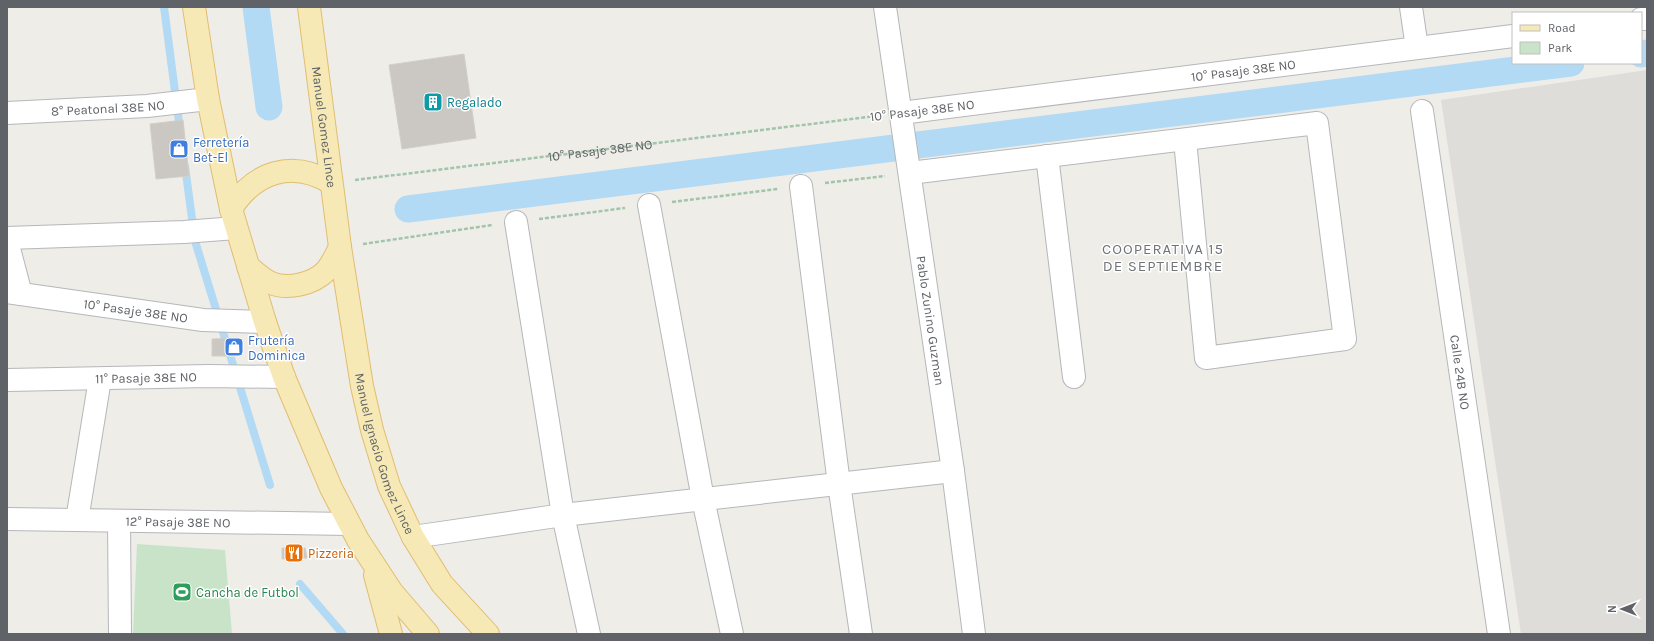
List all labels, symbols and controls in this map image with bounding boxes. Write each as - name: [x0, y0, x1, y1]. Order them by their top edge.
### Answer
- legend: [1512, 12, 1642, 64]
- text: Road: [1548, 21, 1576, 35]
- text: Park: [1548, 41, 1573, 55]
- street label: 10° Pasaje 38E NO: [1190, 56, 1296, 84]
- street label: Manuel Gomez Lince: [309, 66, 339, 189]
- building icon: Regalado: [422, 91, 444, 113]
- place label: Regalado: [447, 95, 502, 110]
- street label: 8° Peatonal 38E NO: [51, 97, 166, 119]
- street label: 10° Pasaje 38E NO: [869, 97, 975, 124]
- place label: Ferretería Bet-El: [193, 135, 250, 165]
- street label: 10° Pasaje 38E NO: [547, 137, 653, 164]
- shop icon: Ferretería Bet-El: [168, 138, 190, 160]
- district label: COOPERATIVA 15 DE SEPTIEMBRE: [1102, 240, 1224, 275]
- street label: Pablo Zunino Guzman: [914, 255, 947, 387]
- street label: 10° Pasaje 38E NO: [82, 296, 189, 326]
- place label: Frutería Dominica: [248, 333, 305, 363]
- street label: Calle 24B NO: [1447, 334, 1473, 411]
- shop icon: Frutería Dominica: [223, 336, 245, 358]
- street label: 11° Pasaje 38E NO: [95, 369, 197, 386]
- street label: Manuel Ignacio Gomez Lince: [352, 372, 418, 537]
- street label: 12° Pasaje 38E NO: [125, 514, 231, 530]
- restaurant icon: Pizzeria: [283, 542, 305, 564]
- place label: Pizzeria: [308, 546, 354, 561]
- sports icon: Cancha de Futbol: [171, 581, 193, 603]
- place label: Cancha de Futbol: [196, 585, 299, 600]
- north arrow: [1602, 589, 1642, 629]
- text: N: [1606, 605, 1619, 613]

